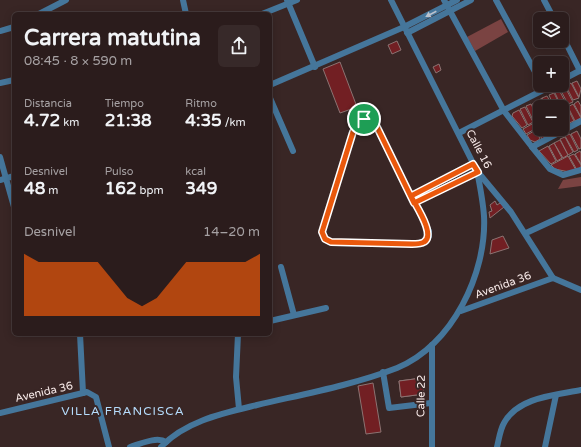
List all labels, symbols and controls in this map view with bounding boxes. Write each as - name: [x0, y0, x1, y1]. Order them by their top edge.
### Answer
- one-way arrow: [425, 10, 436, 17]
- map controls: [533, 12, 569, 136]
- button: layers: [533, 12, 569, 48]
- text: Carrera matutina: [24, 25, 201, 51]
- button: share: [218, 25, 260, 67]
- text: 08:45 · 8 × 590 m: [24, 53, 132, 69]
- button: +: [533, 56, 569, 92]
- text: Distancia: [24, 97, 72, 110]
- text: Tiempo: [105, 97, 144, 110]
- text: Ritmo: [185, 97, 217, 110]
- button: −: [533, 100, 569, 136]
- pin: [347, 102, 381, 136]
- icon: arrive: [353, 108, 375, 130]
- text: 4.72: [24, 110, 60, 131]
- text: 21:38: [105, 110, 152, 131]
- text: 4:35: [185, 110, 222, 131]
- text: km: [60, 116, 79, 129]
- text: /km: [222, 116, 246, 129]
- street label: Calle 16: [463, 127, 495, 171]
- text: Desnivel: [24, 165, 68, 178]
- text: Pulso: [105, 165, 133, 178]
- text: kcal: [185, 165, 206, 178]
- text: 48: [24, 178, 45, 199]
- text: 162: [105, 178, 137, 199]
- text: 349: [185, 178, 217, 199]
- text: m: [45, 184, 58, 197]
- text: bpm: [137, 184, 164, 197]
- text: Desnivel: [24, 224, 76, 240]
- text: 14–20 m: [203, 224, 260, 240]
- street label: Avenida 36: [473, 269, 533, 301]
- street label: Calle 22: [414, 375, 428, 417]
- street label: Avenida 36: [14, 379, 74, 405]
- district label: VILLA FRANCISCA: [61, 404, 185, 418]

